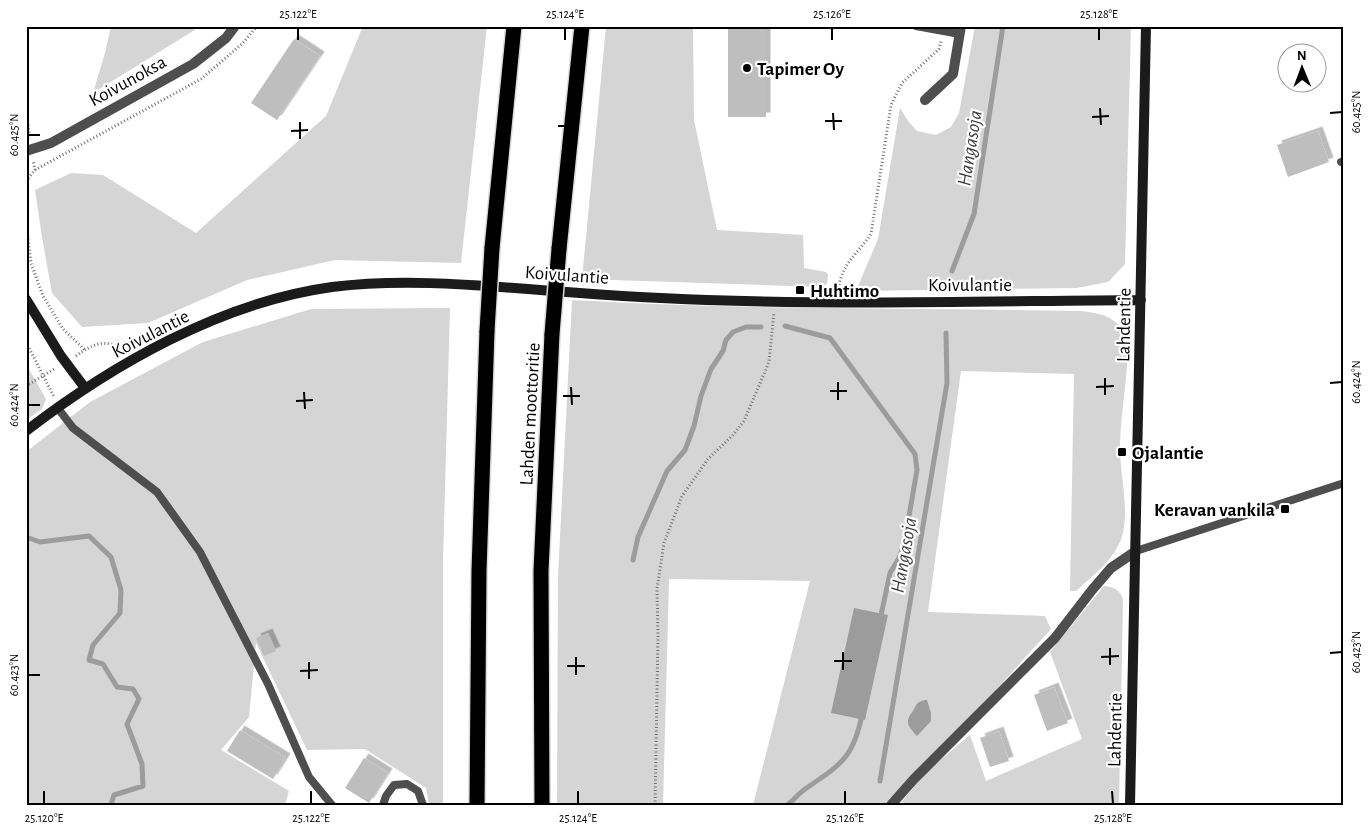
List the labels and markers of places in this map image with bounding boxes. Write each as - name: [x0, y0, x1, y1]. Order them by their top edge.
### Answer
- place label: Tapimer Oy: [757, 60, 844, 79]
- marker: Tapimer Oy: [741, 62, 753, 74]
- place label: Huhtimo: [810, 282, 879, 301]
- marker: Huhtimo: [794, 284, 806, 296]
- place label: Ojalantie: [1132, 444, 1204, 463]
- marker: Ojalantie: [1116, 446, 1128, 458]
- place label: Keravan vankila: [1154, 501, 1275, 520]
- marker: Keravan vankila: [1279, 503, 1291, 515]

